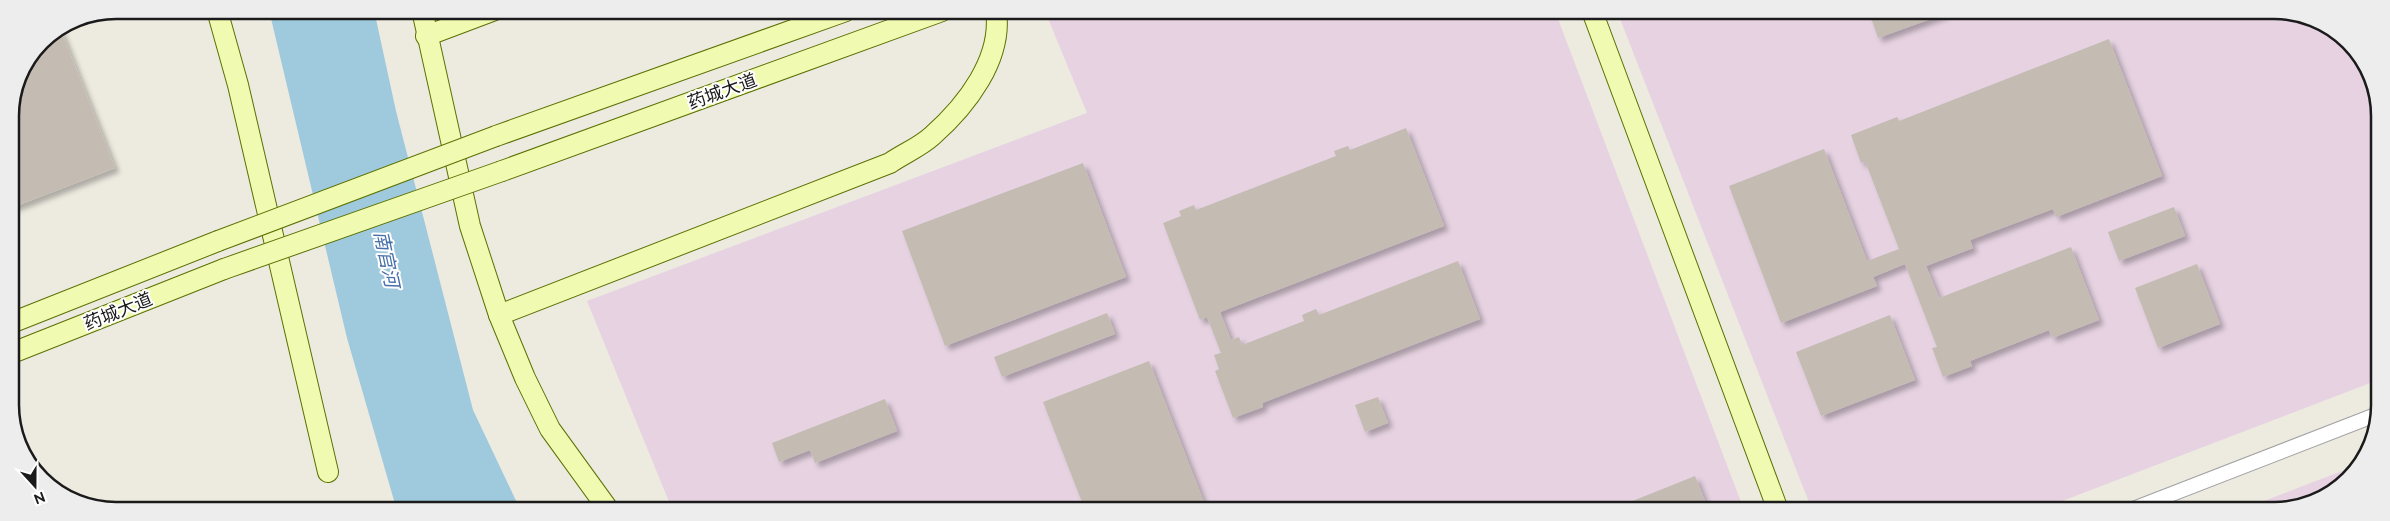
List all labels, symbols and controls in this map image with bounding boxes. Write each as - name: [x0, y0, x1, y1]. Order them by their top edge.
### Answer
- street label: 药城大道: [685, 69, 759, 113]
- water label: 南官河: [370, 229, 405, 293]
- street label: 药城大道: [81, 288, 155, 334]
- north arrow: [10, 461, 60, 511]
- text: N: [32, 489, 48, 508]

